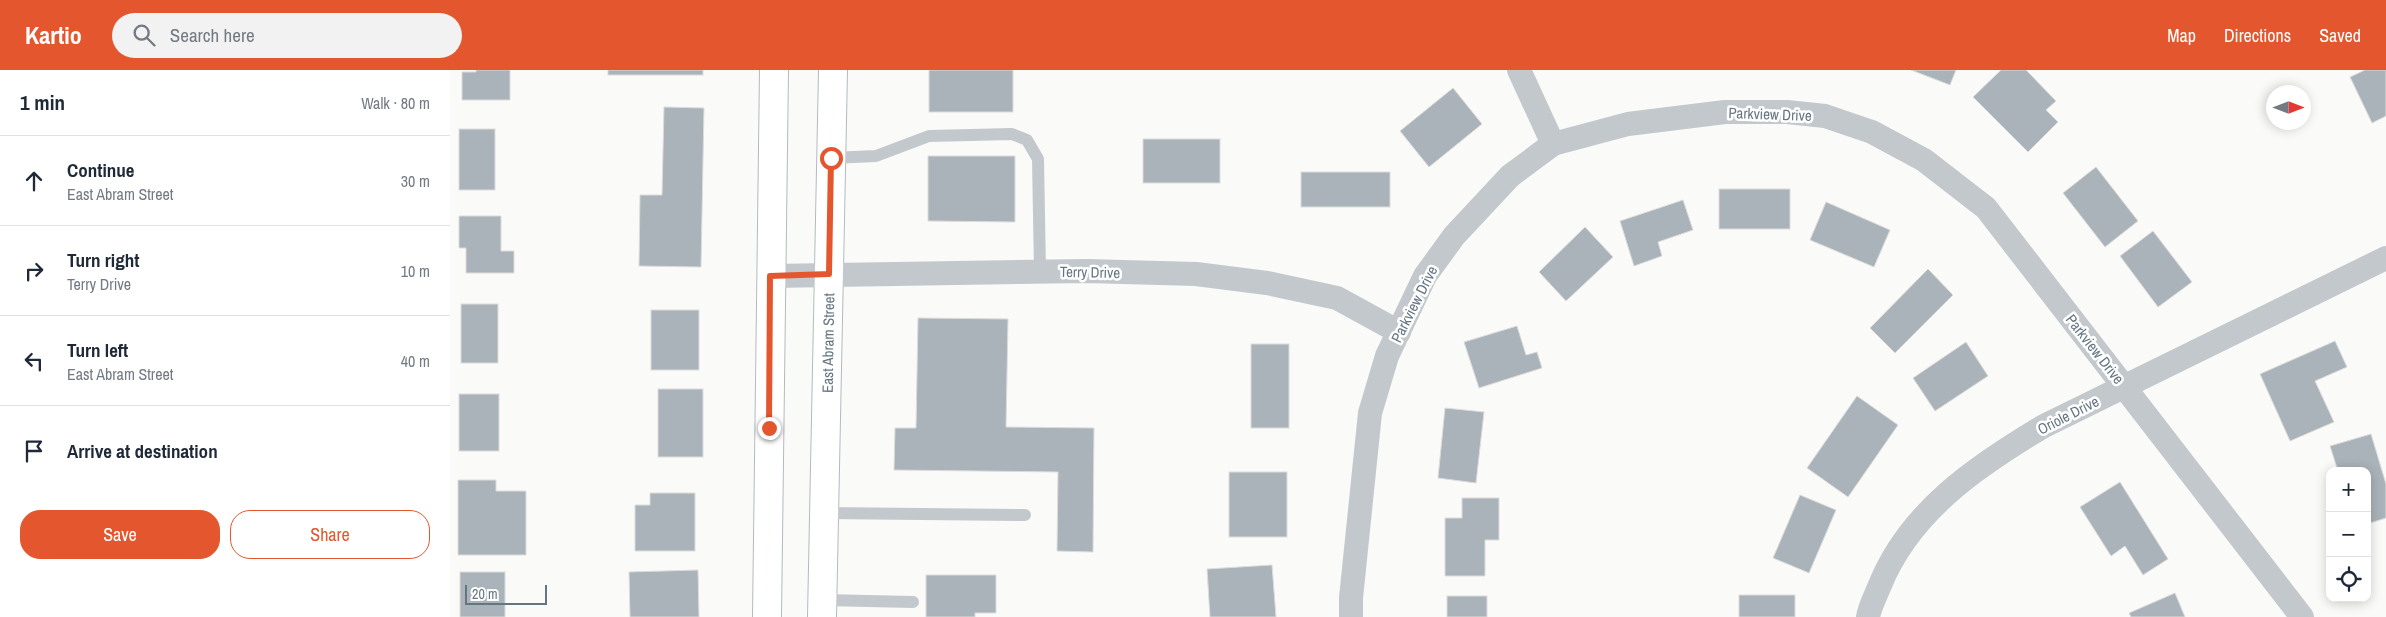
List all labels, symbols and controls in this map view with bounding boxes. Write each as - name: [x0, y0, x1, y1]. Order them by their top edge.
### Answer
- search box: [112, 13, 462, 58]
- text: Kartio: [25, 19, 82, 51]
- icon: search: [130, 21, 158, 49]
- text: Search here: [170, 22, 255, 48]
- text: Map: [2167, 23, 2196, 48]
- text: Directions: [2224, 23, 2291, 48]
- text: Saved: [2319, 23, 2361, 48]
- north arrow: [2266, 85, 2311, 130]
- text: 1 min: [20, 88, 65, 117]
- text: Walk · 80 m: [361, 92, 430, 114]
- street label: Parkview Drive: [1728, 102, 1812, 126]
- route start: [820, 147, 843, 170]
- text: Continue: [67, 157, 135, 183]
- icon: ahead: [20, 167, 48, 195]
- text: 30 m: [401, 170, 430, 192]
- text: East Abram Street: [67, 183, 173, 205]
- text: Turn right: [67, 247, 139, 273]
- icon: right: [20, 257, 48, 285]
- text: 10 m: [401, 260, 430, 282]
- street label: Terry Drive: [1060, 261, 1120, 283]
- street label: Parkview Drive: [1386, 262, 1442, 346]
- text: Terry Drive: [67, 273, 131, 295]
- street label: East Abram Street: [817, 292, 839, 393]
- street label: Parkview Drive: [2061, 310, 2129, 388]
- text: Turn left: [67, 337, 128, 363]
- icon: left: [20, 347, 48, 375]
- text: 40 m: [401, 350, 430, 372]
- text: East Abram Street: [67, 363, 173, 385]
- street label: Oriole Drive: [2034, 391, 2102, 439]
- route end: [758, 417, 781, 440]
- icon: arrive: [20, 437, 48, 465]
- text: Arrive at destination: [67, 438, 218, 464]
- map controls: [2326, 467, 2371, 602]
- button: +: [2326, 467, 2371, 512]
- button: Save: [20, 510, 220, 559]
- button: Share: [230, 510, 430, 559]
- button: −: [2326, 512, 2371, 557]
- button: locate: [2326, 557, 2371, 602]
- scale bar: [465, 582, 548, 605]
- text: 20 m: [472, 585, 498, 603]

